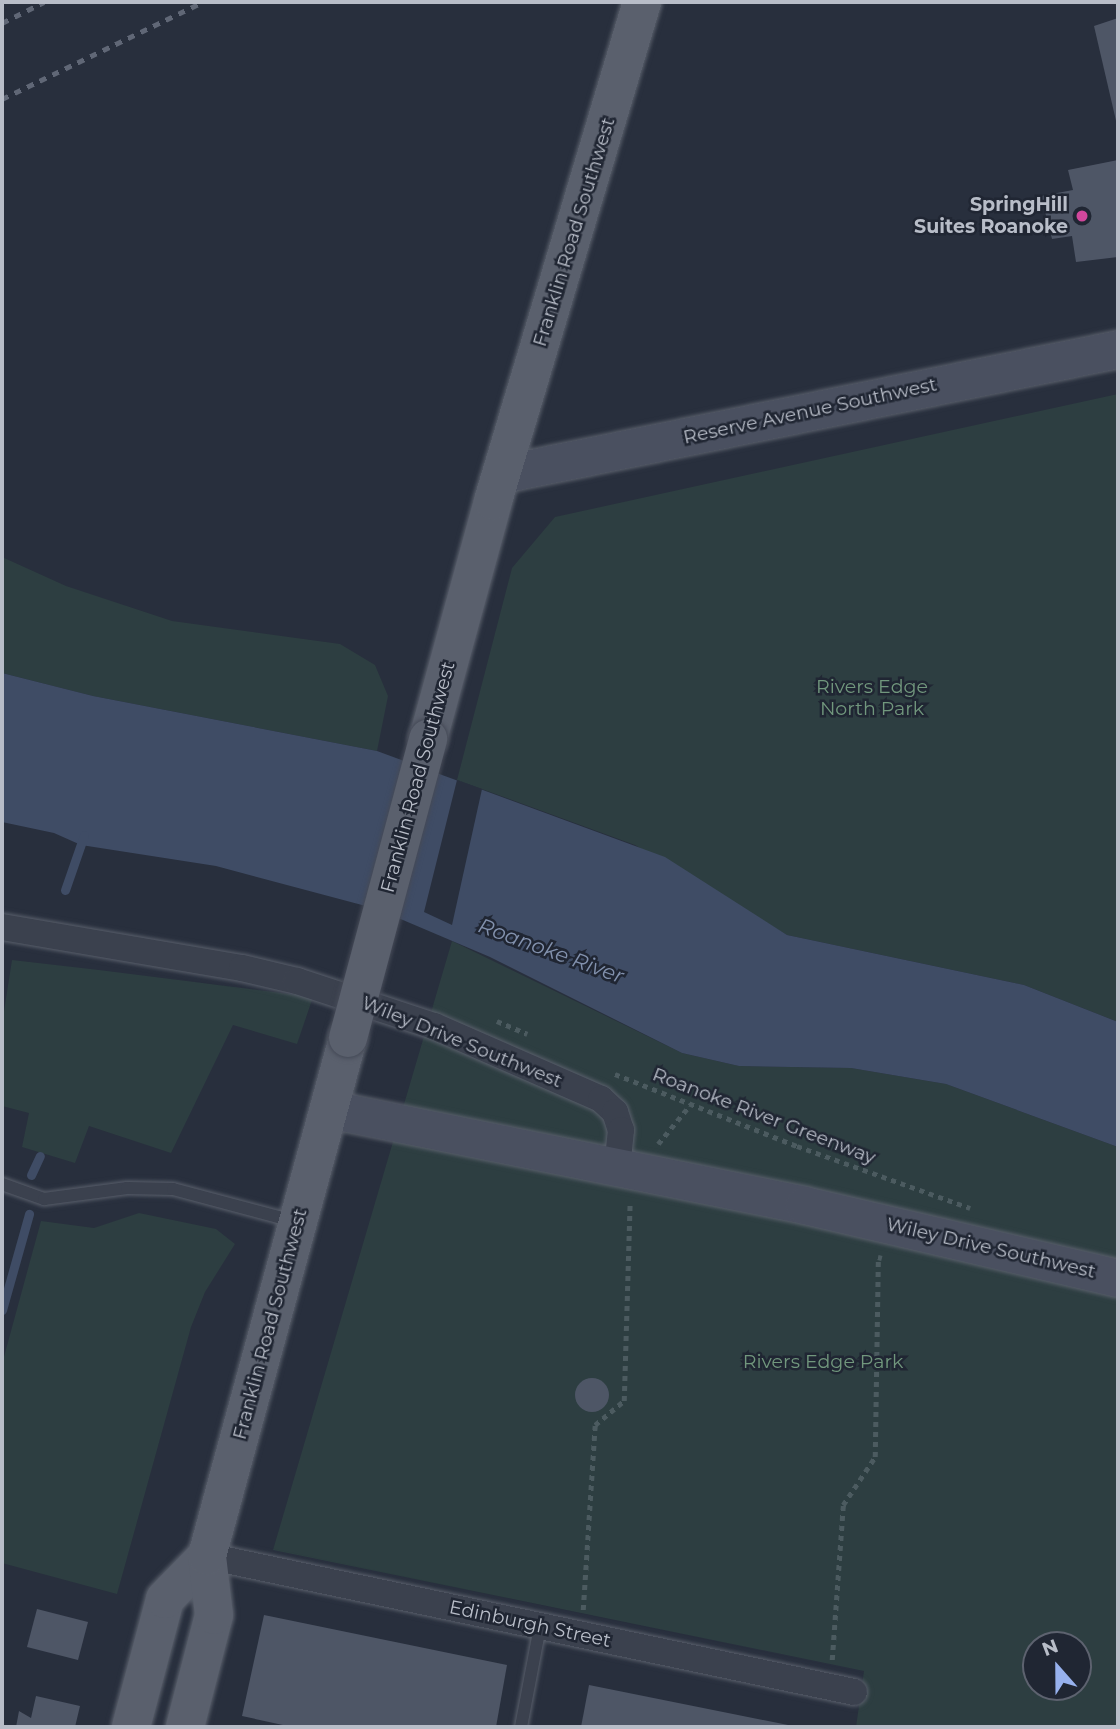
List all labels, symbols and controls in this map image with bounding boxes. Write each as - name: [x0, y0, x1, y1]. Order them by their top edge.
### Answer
- street label: Franklin Road Southwest: [528, 115, 620, 349]
- place label: SpringHill Suites Roanoke: [914, 194, 1068, 238]
- marker: SpringHill Suites Roanoke: [1074, 208, 1090, 224]
- street label: Reserve Avenue Southwest: [681, 373, 939, 449]
- street label: Franklin Road Southwest: [376, 659, 460, 895]
- park label: Rivers Edge North Park: [816, 676, 928, 720]
- water label: Roanoke River: [475, 913, 627, 989]
- street label: Wiley Drive Southwest: [359, 991, 565, 1093]
- street label: Roanoke River Greenway: [649, 1063, 879, 1169]
- street label: Franklin Road Southwest: [228, 1206, 312, 1442]
- street label: Wiley Drive Southwest: [884, 1213, 1098, 1283]
- park label: Rivers Edge Park: [743, 1351, 903, 1373]
- street label: Edinburgh Street: [447, 1596, 613, 1652]
- north arrow: [1022, 1631, 1092, 1701]
- text: N: [1039, 1634, 1061, 1661]

